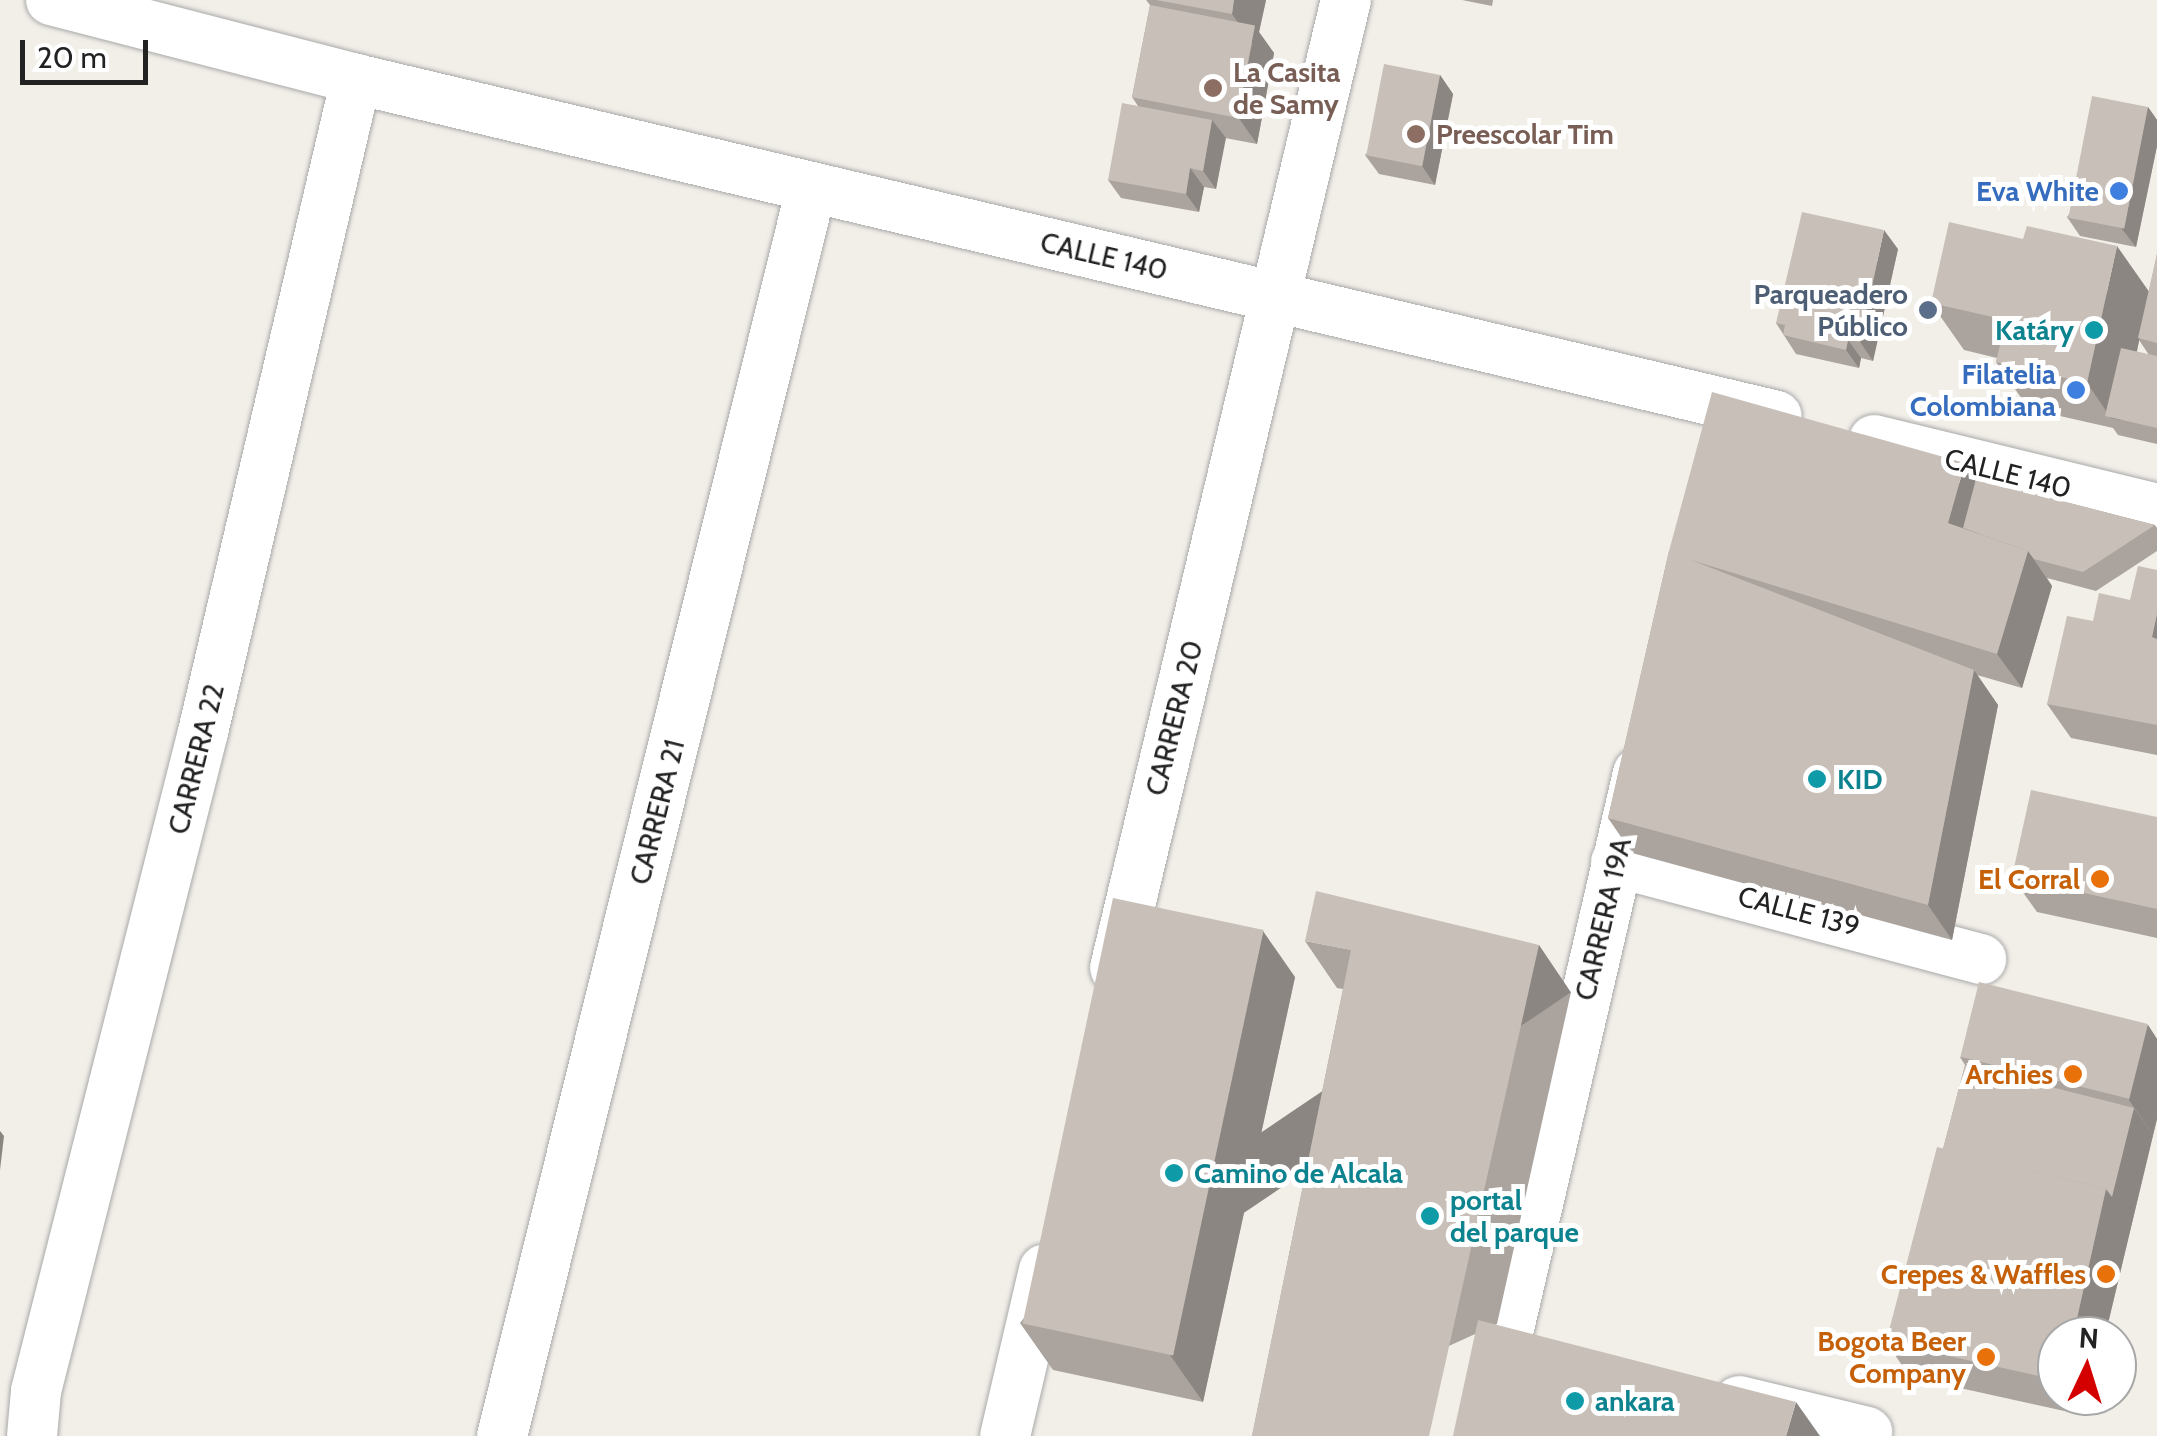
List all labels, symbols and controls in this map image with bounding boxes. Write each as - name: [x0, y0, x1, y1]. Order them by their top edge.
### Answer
- scale bar: [25, 20, 152, 82]
- text: 20 m: [37, 39, 107, 76]
- place label: La Casita de Samy: [1233, 55, 1340, 121]
- marker: La Casita de Samy: [1202, 77, 1224, 99]
- place label: Preescolar Tim: [1436, 117, 1614, 151]
- marker: Preescolar Tim: [1405, 123, 1427, 145]
- place label: Eva White: [1976, 174, 2099, 208]
- marker: Eva White: [2108, 180, 2130, 202]
- street label: CALLE 140: [1037, 225, 1171, 287]
- place label: Parqueadero Público: [1754, 277, 1908, 343]
- marker: Parqueadero Público: [1917, 299, 1939, 321]
- place label: Katáry: [1995, 313, 2074, 347]
- marker: Katáry: [2083, 319, 2105, 341]
- place label: Filatelia Colombiana: [1910, 357, 2056, 423]
- marker: Filatelia Colombiana: [2065, 379, 2087, 401]
- street label: CALLE 140: [1941, 441, 2075, 505]
- street label: CARRERA 20: [1139, 637, 1209, 799]
- street label: CARRERA 22: [161, 680, 231, 838]
- street label: CARRERA 21: [623, 736, 691, 888]
- place label: KID: [1837, 762, 1883, 796]
- marker: KID: [1806, 768, 1828, 790]
- street label: CARRERA 19A: [1568, 834, 1638, 1004]
- place label: El Corral: [1978, 862, 2080, 896]
- marker: El Corral: [2089, 868, 2111, 890]
- street label: CALLE 139: [1735, 879, 1863, 943]
- place label: Archies: [1965, 1057, 2053, 1091]
- marker: Archies: [2062, 1063, 2084, 1085]
- place label: Camino de Alcala: [1194, 1156, 1403, 1190]
- marker: Camino de Alcala: [1163, 1162, 1185, 1184]
- place label: portal del parque: [1450, 1183, 1579, 1249]
- marker: portal del parque: [1419, 1205, 1441, 1227]
- place label: Crepes & Waffles: [1881, 1257, 2086, 1291]
- marker: Crepes & Waffles: [2095, 1263, 2117, 1285]
- north arrow: [2037, 1316, 2137, 1416]
- text: N: [2078, 1320, 2100, 1356]
- place label: Bogota Beer Company: [1817, 1324, 1966, 1390]
- marker: Bogota Beer Company: [1975, 1346, 1997, 1368]
- place label: ankara: [1595, 1384, 1675, 1418]
- marker: ankara: [1564, 1390, 1586, 1412]

